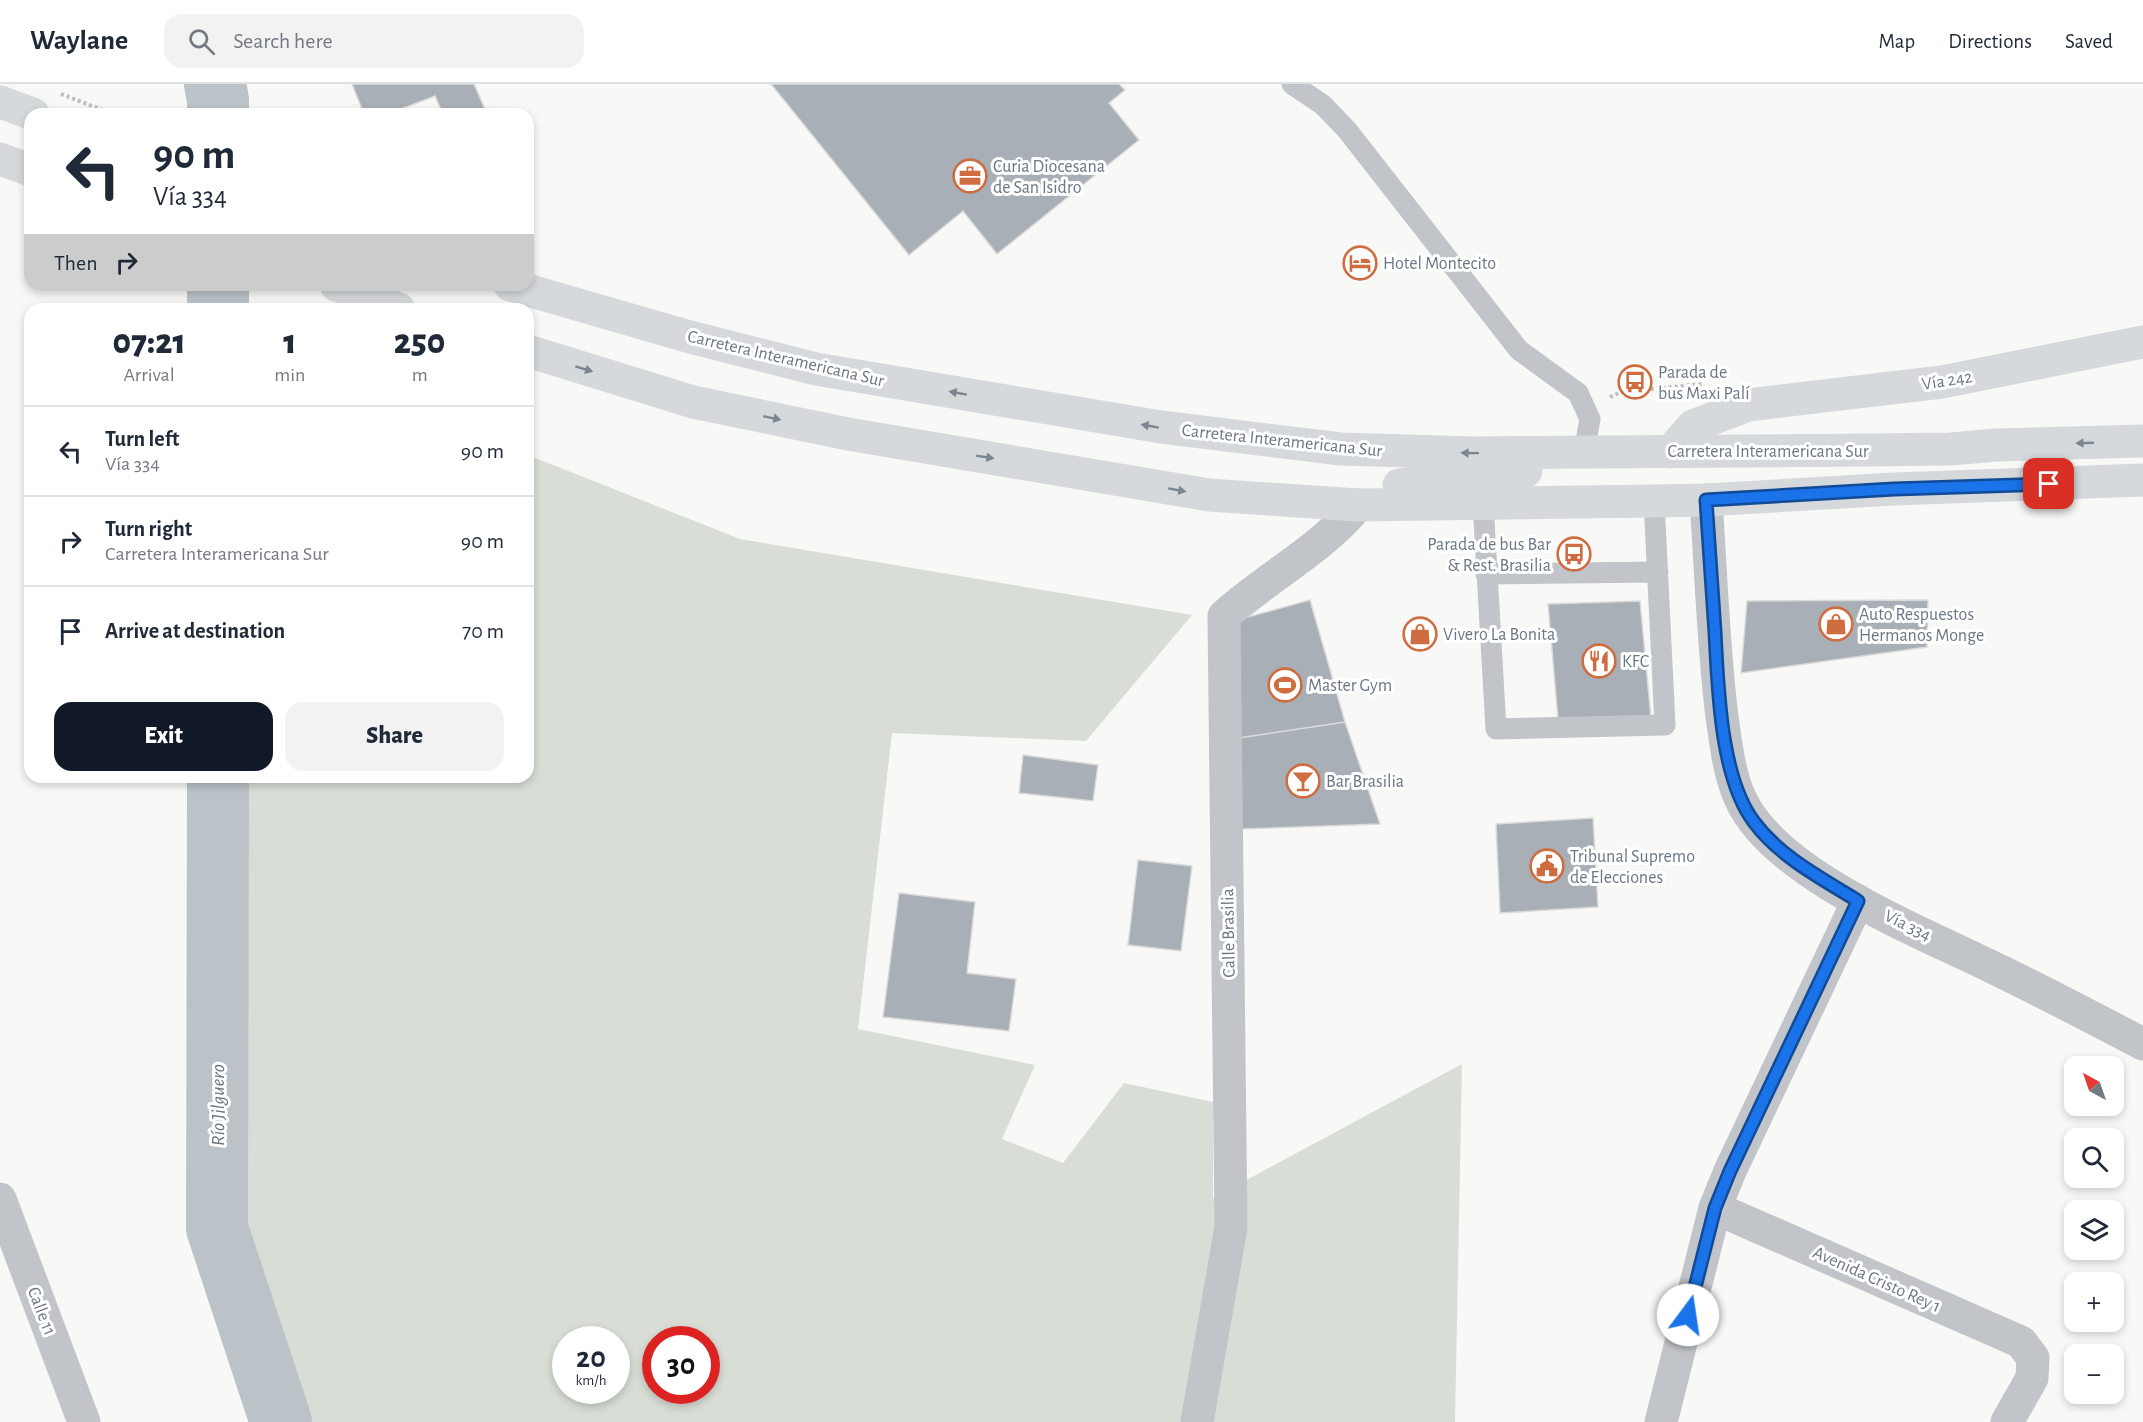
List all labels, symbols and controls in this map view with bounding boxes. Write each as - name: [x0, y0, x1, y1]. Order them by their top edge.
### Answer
- search box: [164, 14, 584, 68]
- icon: search: [185, 25, 218, 58]
- text: Waylane: [30, 27, 128, 55]
- text: Search here: [233, 30, 333, 52]
- text: Map: [1879, 31, 1915, 52]
- text: Directions: [1948, 31, 2032, 52]
- text: Saved: [2065, 31, 2113, 52]
- icon: left: [54, 132, 132, 210]
- text: 90 m: [153, 134, 235, 176]
- office icon: Curia Diocesana de San Isidro: [952, 158, 988, 194]
- place label: Curia Diocesana de San Isidro: [993, 158, 1105, 197]
- text: Vía 334: [153, 183, 227, 210]
- hotel icon: Hotel Montecito: [1342, 245, 1378, 281]
- icon: right: [110, 246, 143, 279]
- text: Then: [54, 252, 98, 274]
- place label: Hotel Montecito: [1383, 255, 1496, 273]
- text: 07:21: [112, 324, 186, 360]
- text: 1: [283, 324, 296, 360]
- text: 250: [394, 324, 446, 360]
- street label: Carretera Interamericana Sur: [686, 328, 886, 390]
- bus stop icon: Parada de bus Maxi Palí: [1617, 364, 1653, 400]
- place label: Parada de bus Maxi Palí: [1658, 364, 1750, 403]
- text: Arrival: [123, 365, 175, 385]
- text: min: [274, 365, 305, 385]
- text: m: [412, 365, 428, 385]
- one-way arrow: [575, 365, 593, 374]
- street label: Vía 242: [1921, 368, 1974, 394]
- one-way arrow: [948, 388, 967, 397]
- one-way arrow: [763, 414, 782, 424]
- one-way arrow: [1141, 421, 1160, 430]
- street label: Carretera Interamericana Sur: [1181, 422, 1383, 460]
- text: Turn left: [105, 428, 179, 450]
- icon: left: [54, 435, 87, 468]
- one-way arrow: [2075, 438, 2094, 447]
- text: 90 m: [461, 440, 504, 462]
- street label: Carretera Interamericana Sur: [1667, 443, 1869, 461]
- one-way arrow: [1460, 448, 1479, 458]
- one-way arrow: [975, 452, 994, 461]
- text: Vía 334: [105, 454, 160, 474]
- pin: [2023, 458, 2074, 509]
- icon: arrive: [2032, 467, 2065, 500]
- one-way arrow: [1168, 485, 1187, 494]
- text: Turn right: [105, 518, 192, 540]
- icon: right: [54, 525, 87, 558]
- text: 90 m: [461, 530, 504, 552]
- place label: Parada de bus Bar & Rest. Brasilia: [1427, 536, 1551, 575]
- bus stop icon: Parada de bus Bar & Rest. Brasilia: [1556, 536, 1592, 572]
- text: Carretera Interamericana Sur: [105, 544, 329, 564]
- shop icon: Auto Respuestos Hermanos Monge: [1818, 606, 1854, 642]
- place label: Auto Respuestos Hermanos Monge: [1859, 606, 1984, 645]
- icon: arrive: [54, 615, 87, 648]
- shop icon: Vivero La Bonita: [1402, 616, 1438, 652]
- text: Arrive at destination: [105, 620, 285, 642]
- text: 70 m: [462, 620, 504, 642]
- place label: Vivero La Bonita: [1443, 626, 1555, 644]
- restaurant icon: KFC: [1581, 643, 1617, 679]
- place label: KFC: [1622, 653, 1649, 671]
- sports icon: Master Gym: [1267, 667, 1303, 703]
- place label: Master Gym: [1308, 677, 1392, 695]
- button: Exit: [54, 702, 273, 771]
- button: Share: [285, 702, 504, 771]
- bar icon: Bar Brasilia: [1285, 763, 1321, 799]
- place label: Bar Brasilia: [1326, 773, 1404, 791]
- public building icon: Tribunal Supremo de Elecciones: [1529, 848, 1565, 884]
- place label: Tribunal Supremo de Elecciones: [1570, 848, 1695, 887]
- street label: Calle Brasilia: [1219, 888, 1239, 978]
- street label: Vía 334: [1881, 907, 1934, 945]
- north arrow: [2064, 1056, 2124, 1116]
- map controls: [2064, 1056, 2124, 1404]
- water label: Río Jilguero: [208, 1064, 228, 1146]
- button: search: [2064, 1128, 2124, 1188]
- button: layers: [2064, 1200, 2124, 1260]
- street label: Avenida Cristo Rey 1: [1810, 1244, 1943, 1316]
- button: +: [2064, 1272, 2124, 1332]
- position arrow: [1656, 1283, 1720, 1347]
- street label: Calle 11: [24, 1285, 58, 1338]
- speed limit sign: 30: [642, 1326, 720, 1404]
- text: 20: [576, 1343, 606, 1373]
- button: −: [2064, 1344, 2124, 1404]
- text: km/h: [576, 1373, 606, 1388]

